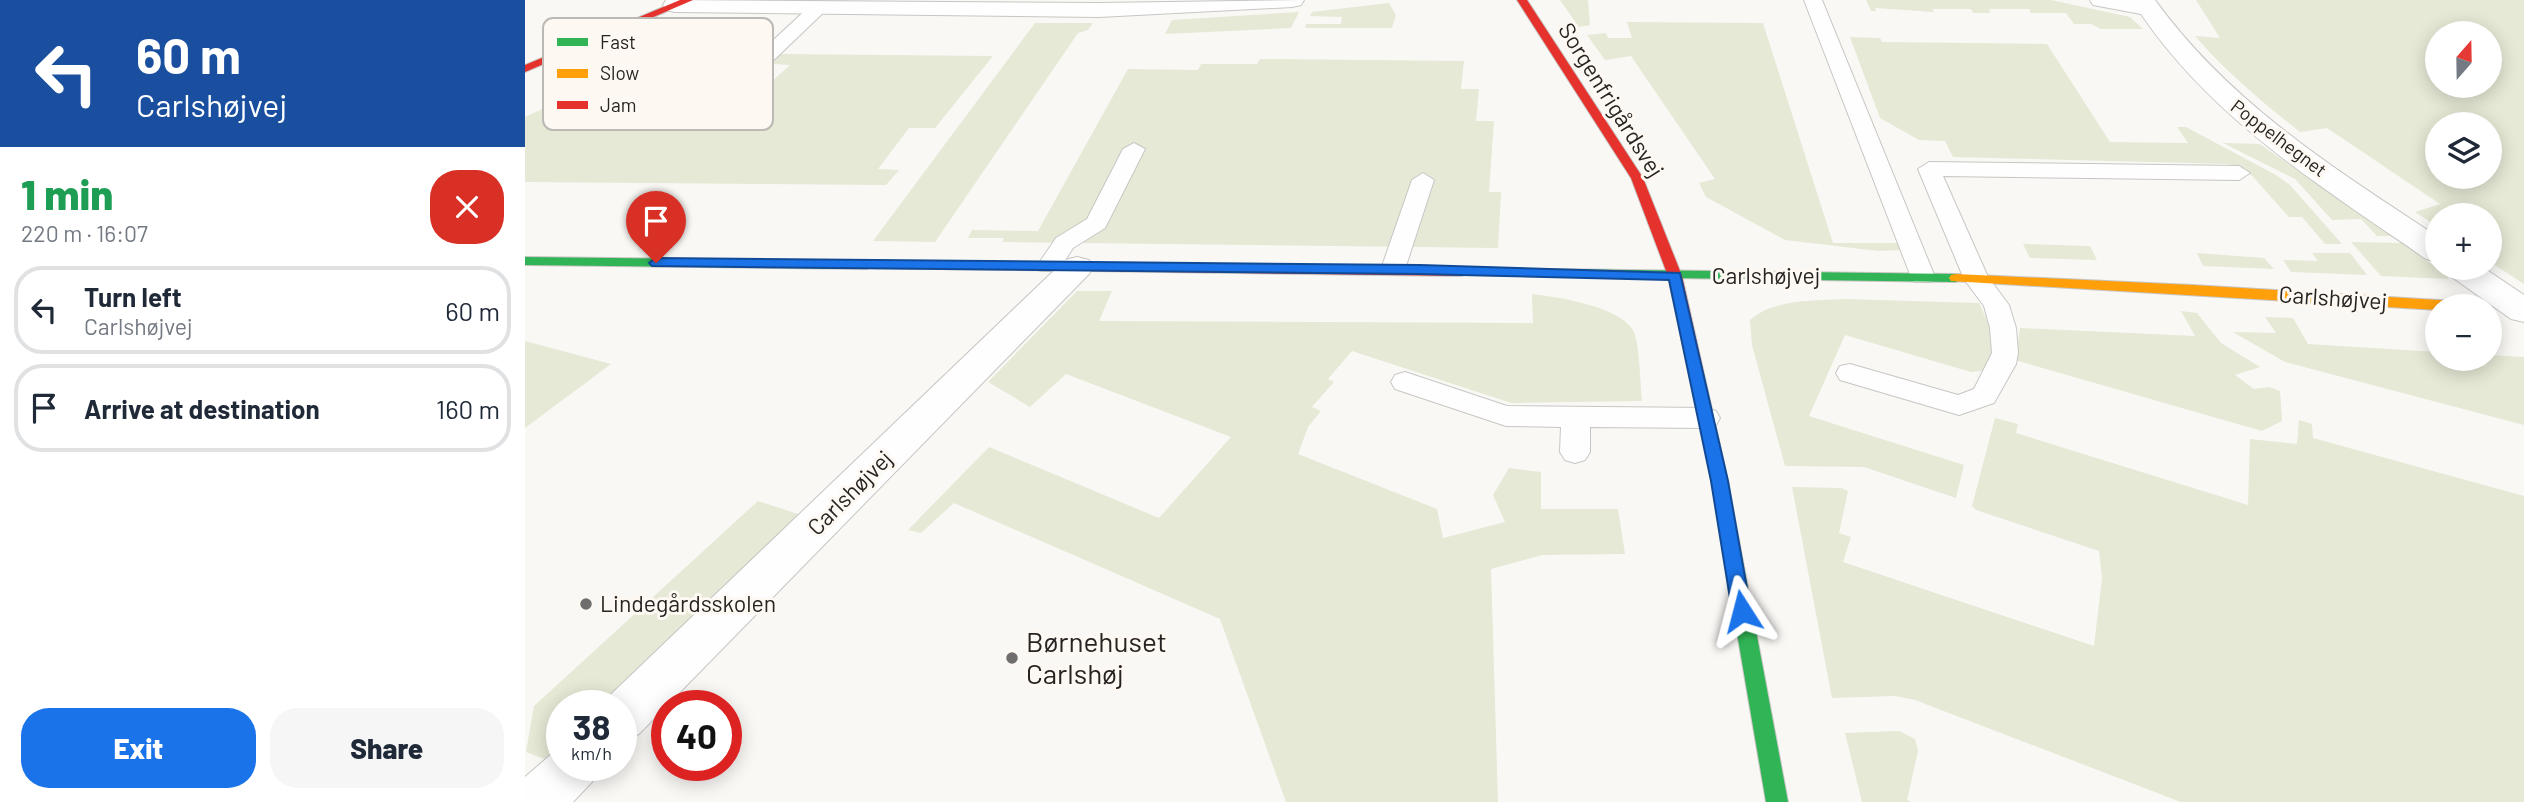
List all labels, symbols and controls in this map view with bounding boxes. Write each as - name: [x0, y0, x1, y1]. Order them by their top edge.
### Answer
- street label: Sorgenfrigårdsvej: [1553, 17, 1671, 182]
- legend: [543, 18, 773, 130]
- north arrow: [2425, 21, 2503, 98]
- map controls: [2425, 21, 2502, 371]
- text: 60 m: [136, 25, 241, 84]
- icon: left: [21, 28, 112, 119]
- text: Fast: [600, 30, 636, 53]
- text: Slow: [600, 61, 639, 84]
- text: Carlshøjvej: [136, 85, 287, 123]
- text: Jam: [600, 93, 636, 116]
- street label: Poppelhegnet: [2227, 94, 2332, 181]
- button: layers: [2425, 112, 2502, 189]
- text: 1 min: [21, 168, 113, 218]
- button: close: [430, 170, 504, 244]
- pin: [626, 191, 686, 263]
- icon: arrive: [637, 202, 675, 240]
- button: +: [2425, 203, 2502, 280]
- text: 220 m · 16:07: [21, 219, 148, 247]
- street label: Carlshøjvej: [1712, 261, 1820, 289]
- street label: Carlshøjvej: [2278, 279, 2388, 315]
- text: Turn left: [84, 281, 182, 312]
- icon: left: [25, 291, 63, 329]
- button: −: [2425, 294, 2502, 371]
- text: 60 m: [445, 295, 500, 326]
- text: Carlshøjvej: [84, 312, 193, 340]
- icon: arrive: [25, 389, 63, 427]
- text: Arrive at destination: [84, 393, 320, 424]
- text: 160 m: [436, 393, 500, 424]
- street label: Carlshøjvej: [801, 444, 898, 541]
- position arrow: [1705, 574, 1779, 648]
- place label: Lindegårdsskolen: [600, 589, 776, 617]
- marker: Lindegårdsskolen: [578, 596, 594, 612]
- place label: Børnehuset Carlshøj: [1026, 624, 1167, 690]
- marker: Børnehuset Carlshøj: [1004, 650, 1020, 666]
- speed limit sign: 40: [651, 690, 742, 781]
- text: 38: [573, 705, 610, 747]
- button: Exit: [21, 708, 256, 788]
- button: Share: [270, 708, 504, 788]
- text: km/h: [571, 742, 612, 764]

